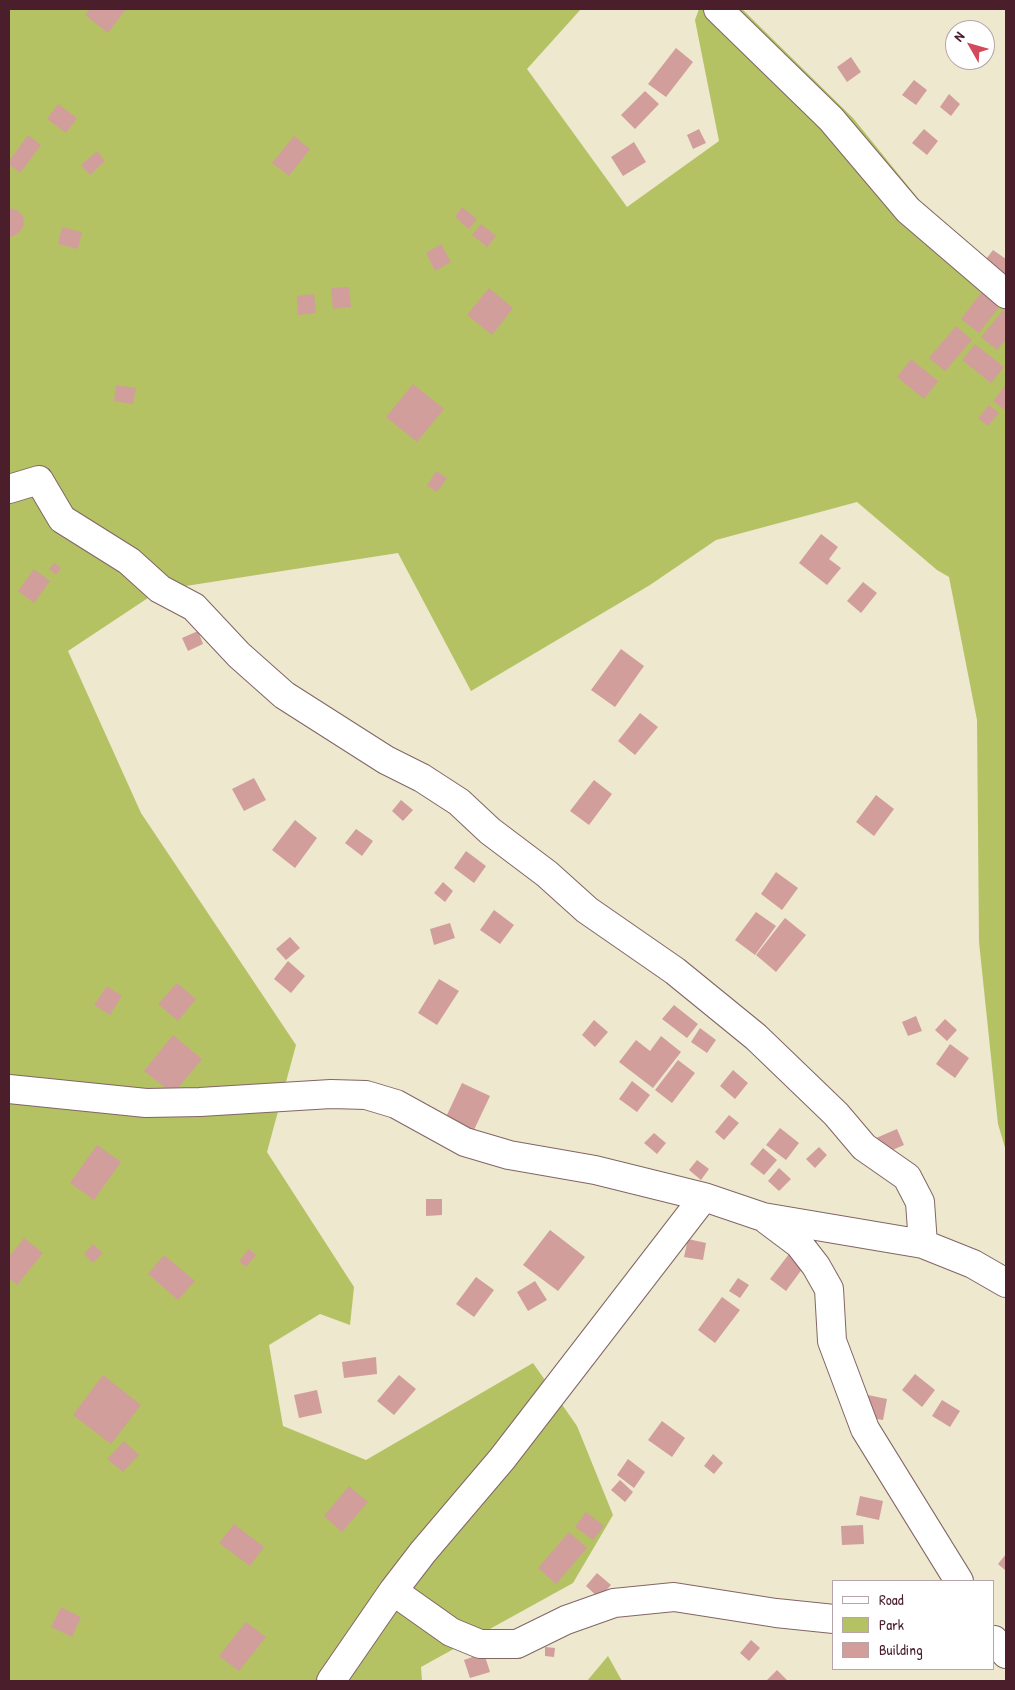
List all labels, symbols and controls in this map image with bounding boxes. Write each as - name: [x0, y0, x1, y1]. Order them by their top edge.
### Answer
- north arrow: [945, 20, 995, 70]
- text: N: [949, 27, 968, 45]
- legend: [832, 1580, 995, 1670]
- text: Road: [879, 1589, 904, 1610]
- text: Park: [879, 1614, 904, 1635]
- text: Building: [879, 1639, 923, 1660]

